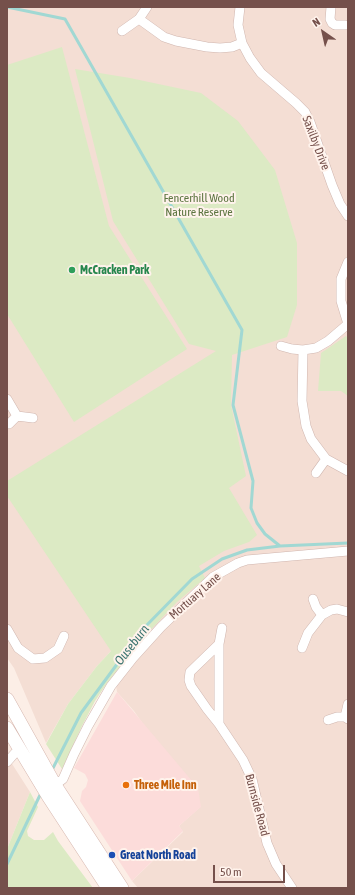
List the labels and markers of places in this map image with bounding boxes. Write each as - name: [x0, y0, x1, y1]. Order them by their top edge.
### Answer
- place label: McCracken Park: [80, 263, 149, 277]
- marker: McCracken Park: [67, 265, 77, 275]
- place label: Three Mile Inn: [134, 778, 197, 792]
- marker: Three Mile Inn: [121, 780, 131, 790]
- place label: Great North Road: [120, 848, 196, 862]
- marker: Great North Road: [107, 850, 117, 860]

